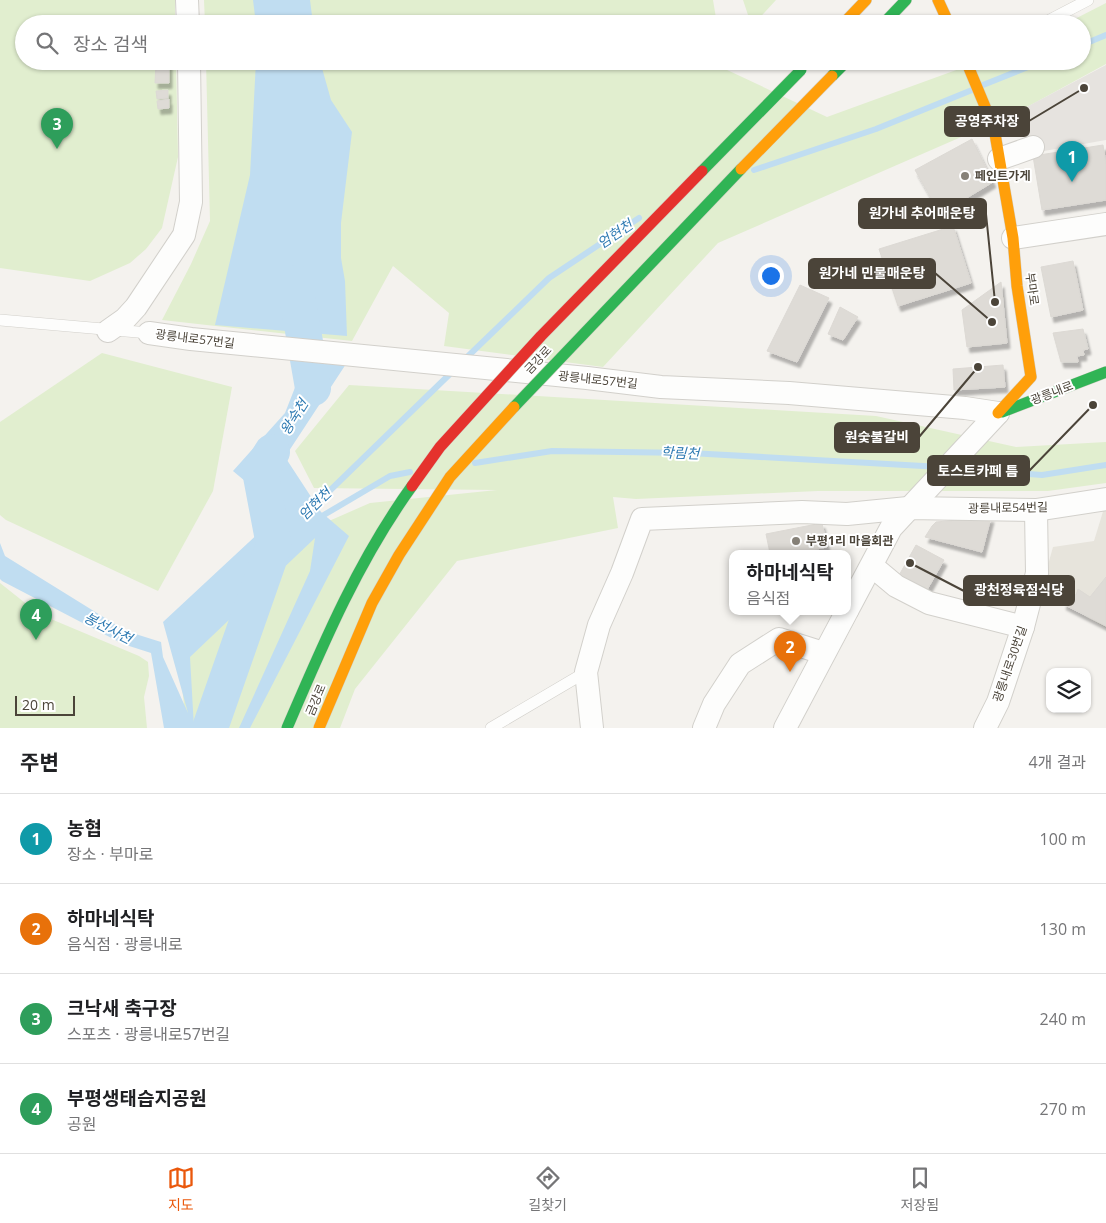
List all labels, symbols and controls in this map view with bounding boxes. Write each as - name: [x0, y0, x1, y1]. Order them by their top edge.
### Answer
- search box: [15, 15, 1091, 70]
- icon: search: [33, 29, 61, 57]
- text: 장소 검색: [73, 31, 148, 57]
- callout: 공영주차장: [945, 107, 1029, 136]
- pin: 3: [41, 108, 73, 149]
- text: 공영주차장: [955, 111, 1019, 130]
- pin: 1: [1056, 141, 1088, 182]
- place label: 페인트가게: [975, 167, 1030, 184]
- marker: 페인트가게: [959, 170, 971, 182]
- callout: 원가네 추어매운탕: [859, 199, 986, 228]
- text: 원가네 추어매운탕: [869, 203, 975, 222]
- water label: 엄현천: [593, 214, 637, 252]
- callout: 원가네 민물매운탕: [809, 259, 935, 288]
- your location: [758, 263, 784, 289]
- text: 원가네 민물매운탕: [819, 263, 925, 282]
- street label: 부마로: [1022, 271, 1043, 307]
- street label: 광릉내로57번길: [154, 325, 236, 352]
- street label: 금강로: [520, 342, 555, 378]
- street label: 광릉내로57번길: [557, 367, 639, 392]
- street label: 광릉내로: [1028, 377, 1075, 408]
- water label: 왕숙천: [275, 394, 312, 438]
- callout: 원숯불갈비: [835, 423, 919, 452]
- text: 원숯불갈비: [845, 427, 909, 446]
- water label: 학림천: [660, 442, 701, 463]
- callout: 토스트카페 틈: [928, 456, 1029, 485]
- text: 토스트카페 틈: [938, 461, 1019, 480]
- water label: 엄현천: [294, 483, 336, 524]
- street label: 광릉내로54번길: [968, 498, 1048, 517]
- place label: 부평1리 마을회관: [806, 532, 893, 549]
- marker: 부평1리 마을회관: [790, 535, 802, 547]
- popup: [729, 550, 851, 615]
- text: 하마네식탁: [746, 559, 834, 585]
- callout: 광천정육점식당: [964, 576, 1074, 605]
- text: 광천정육점식당: [974, 580, 1064, 599]
- text: 음식점: [746, 587, 790, 609]
- pin: 4: [20, 599, 52, 640]
- water label: 봉선사천: [81, 607, 136, 648]
- street label: 광릉내로30번길: [988, 623, 1031, 704]
- pin: 2: [774, 631, 806, 672]
- map controls: [1046, 668, 1091, 713]
- button: layers: [1046, 668, 1091, 713]
- street label: 금강로: [301, 681, 330, 718]
- scale bar: [15, 693, 75, 716]
- text: 20 m: [22, 695, 55, 714]
- text: 주변: [20, 748, 59, 776]
- text: 4개 결과: [1029, 751, 1086, 773]
- text: 농협: [67, 815, 102, 841]
- text: 1: [31, 828, 41, 850]
- text: 100 m: [1040, 828, 1086, 850]
- text: 장소 · 부마로: [67, 843, 153, 865]
- text: 하마네식탁: [67, 905, 154, 931]
- text: 2: [31, 918, 41, 940]
- text: 130 m: [1040, 918, 1086, 940]
- text: 음식점 · 광릉내로: [67, 933, 183, 955]
- text: 크낙새 축구장: [67, 995, 177, 1021]
- text: 3: [31, 1008, 41, 1030]
- text: 240 m: [1040, 1008, 1086, 1030]
- text: 스포츠 · 광릉내로57번길: [67, 1023, 230, 1045]
- text: 부평생태습지공원: [67, 1085, 207, 1111]
- text: 4: [31, 1098, 41, 1120]
- text: 270 m: [1040, 1098, 1086, 1120]
- text: 공원: [67, 1113, 96, 1135]
- tab: 지도: [167, 1164, 195, 1214]
- tab: 길찾기: [528, 1164, 567, 1214]
- tab: 저장됨: [901, 1164, 939, 1214]

